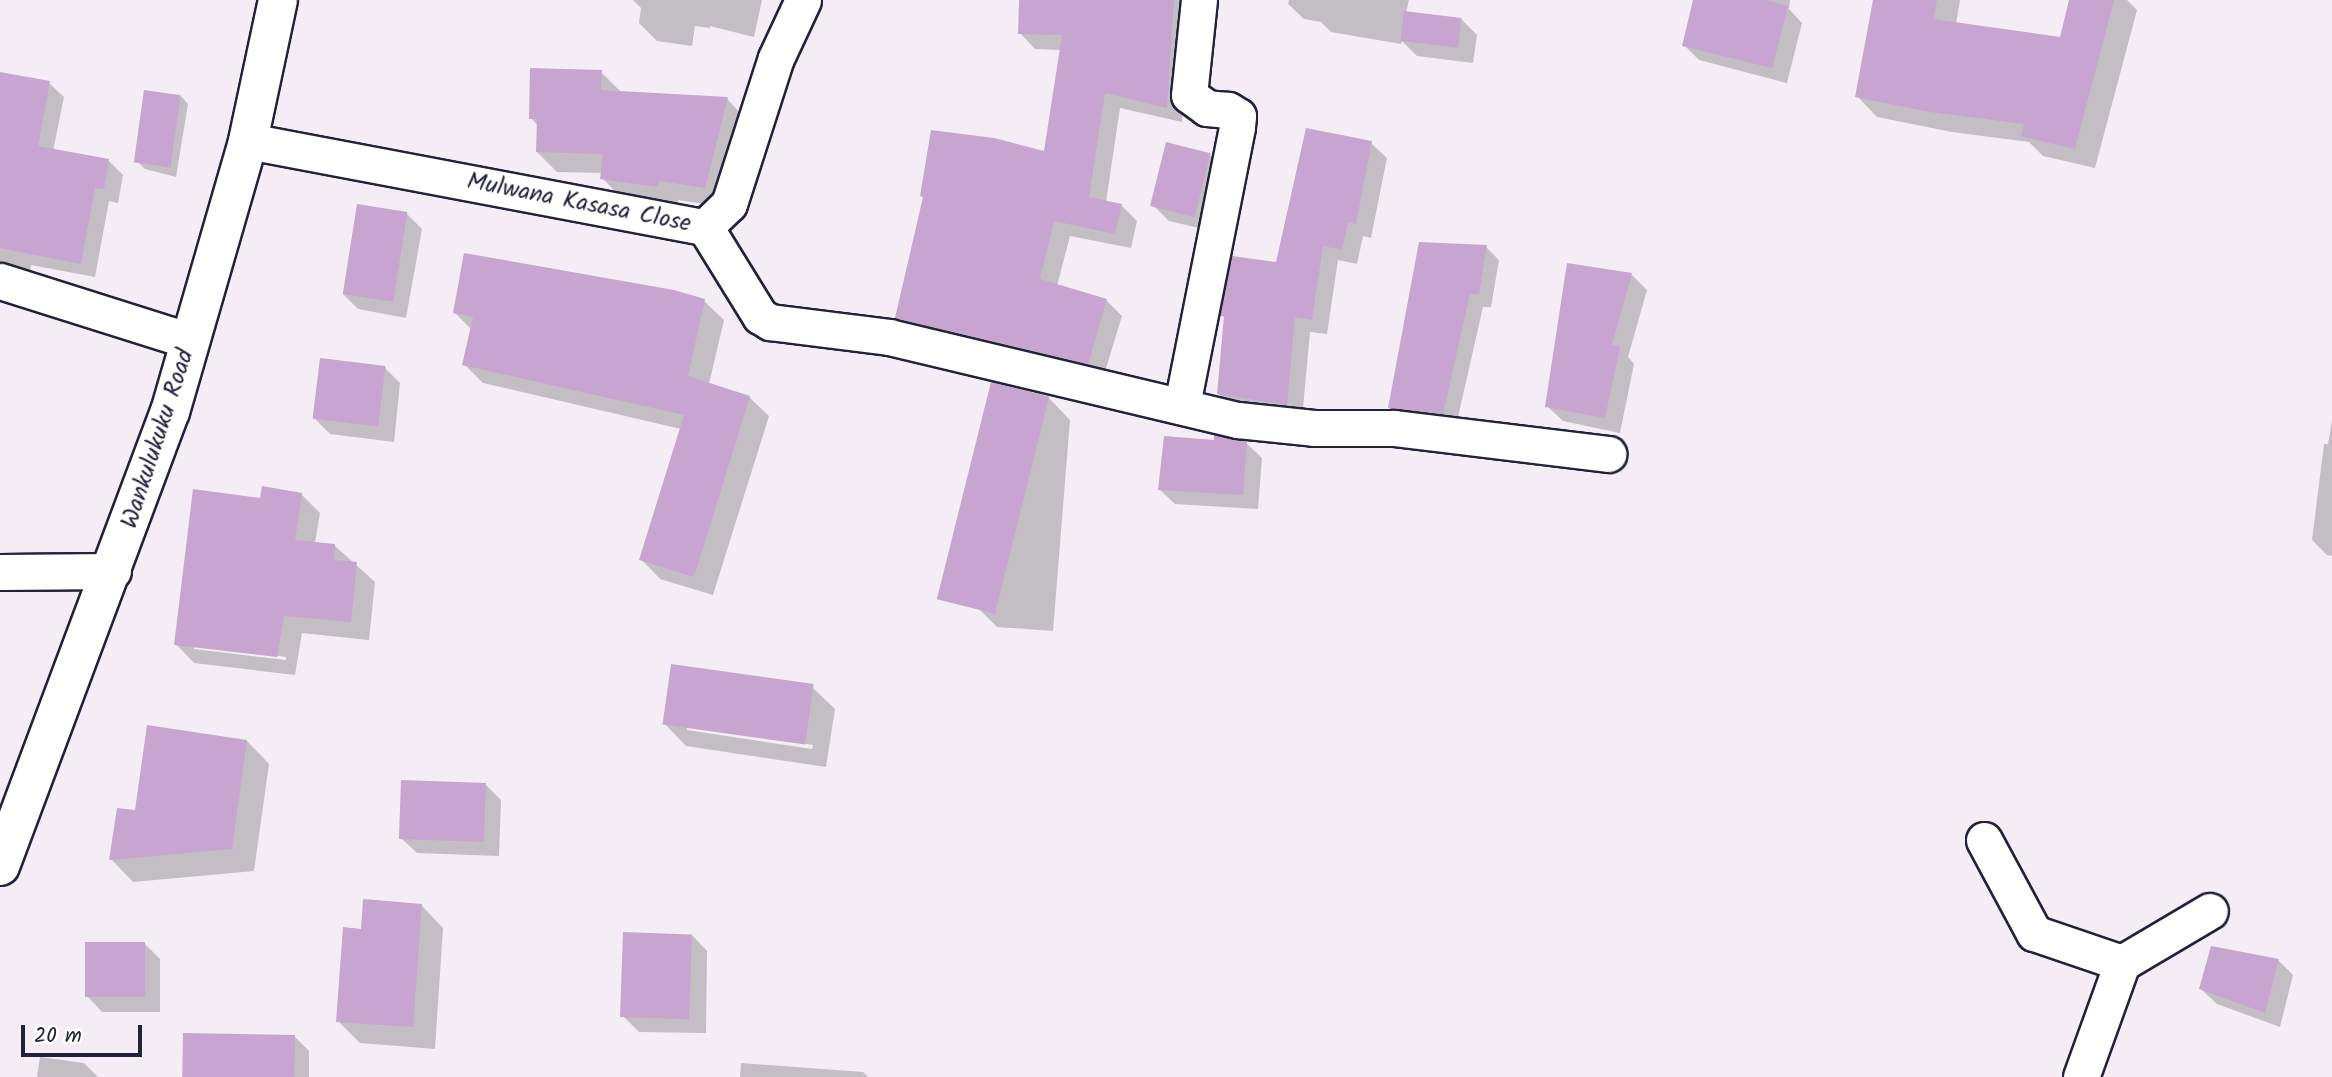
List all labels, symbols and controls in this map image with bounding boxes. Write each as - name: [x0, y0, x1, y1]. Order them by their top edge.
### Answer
- street label: Mulwana Kasasa Close: [465, 167, 693, 239]
- street label: Wankulukuku Road: [116, 346, 200, 532]
- scale bar: [24, 1010, 145, 1054]
- text: 20 m: [34, 1020, 82, 1053]

